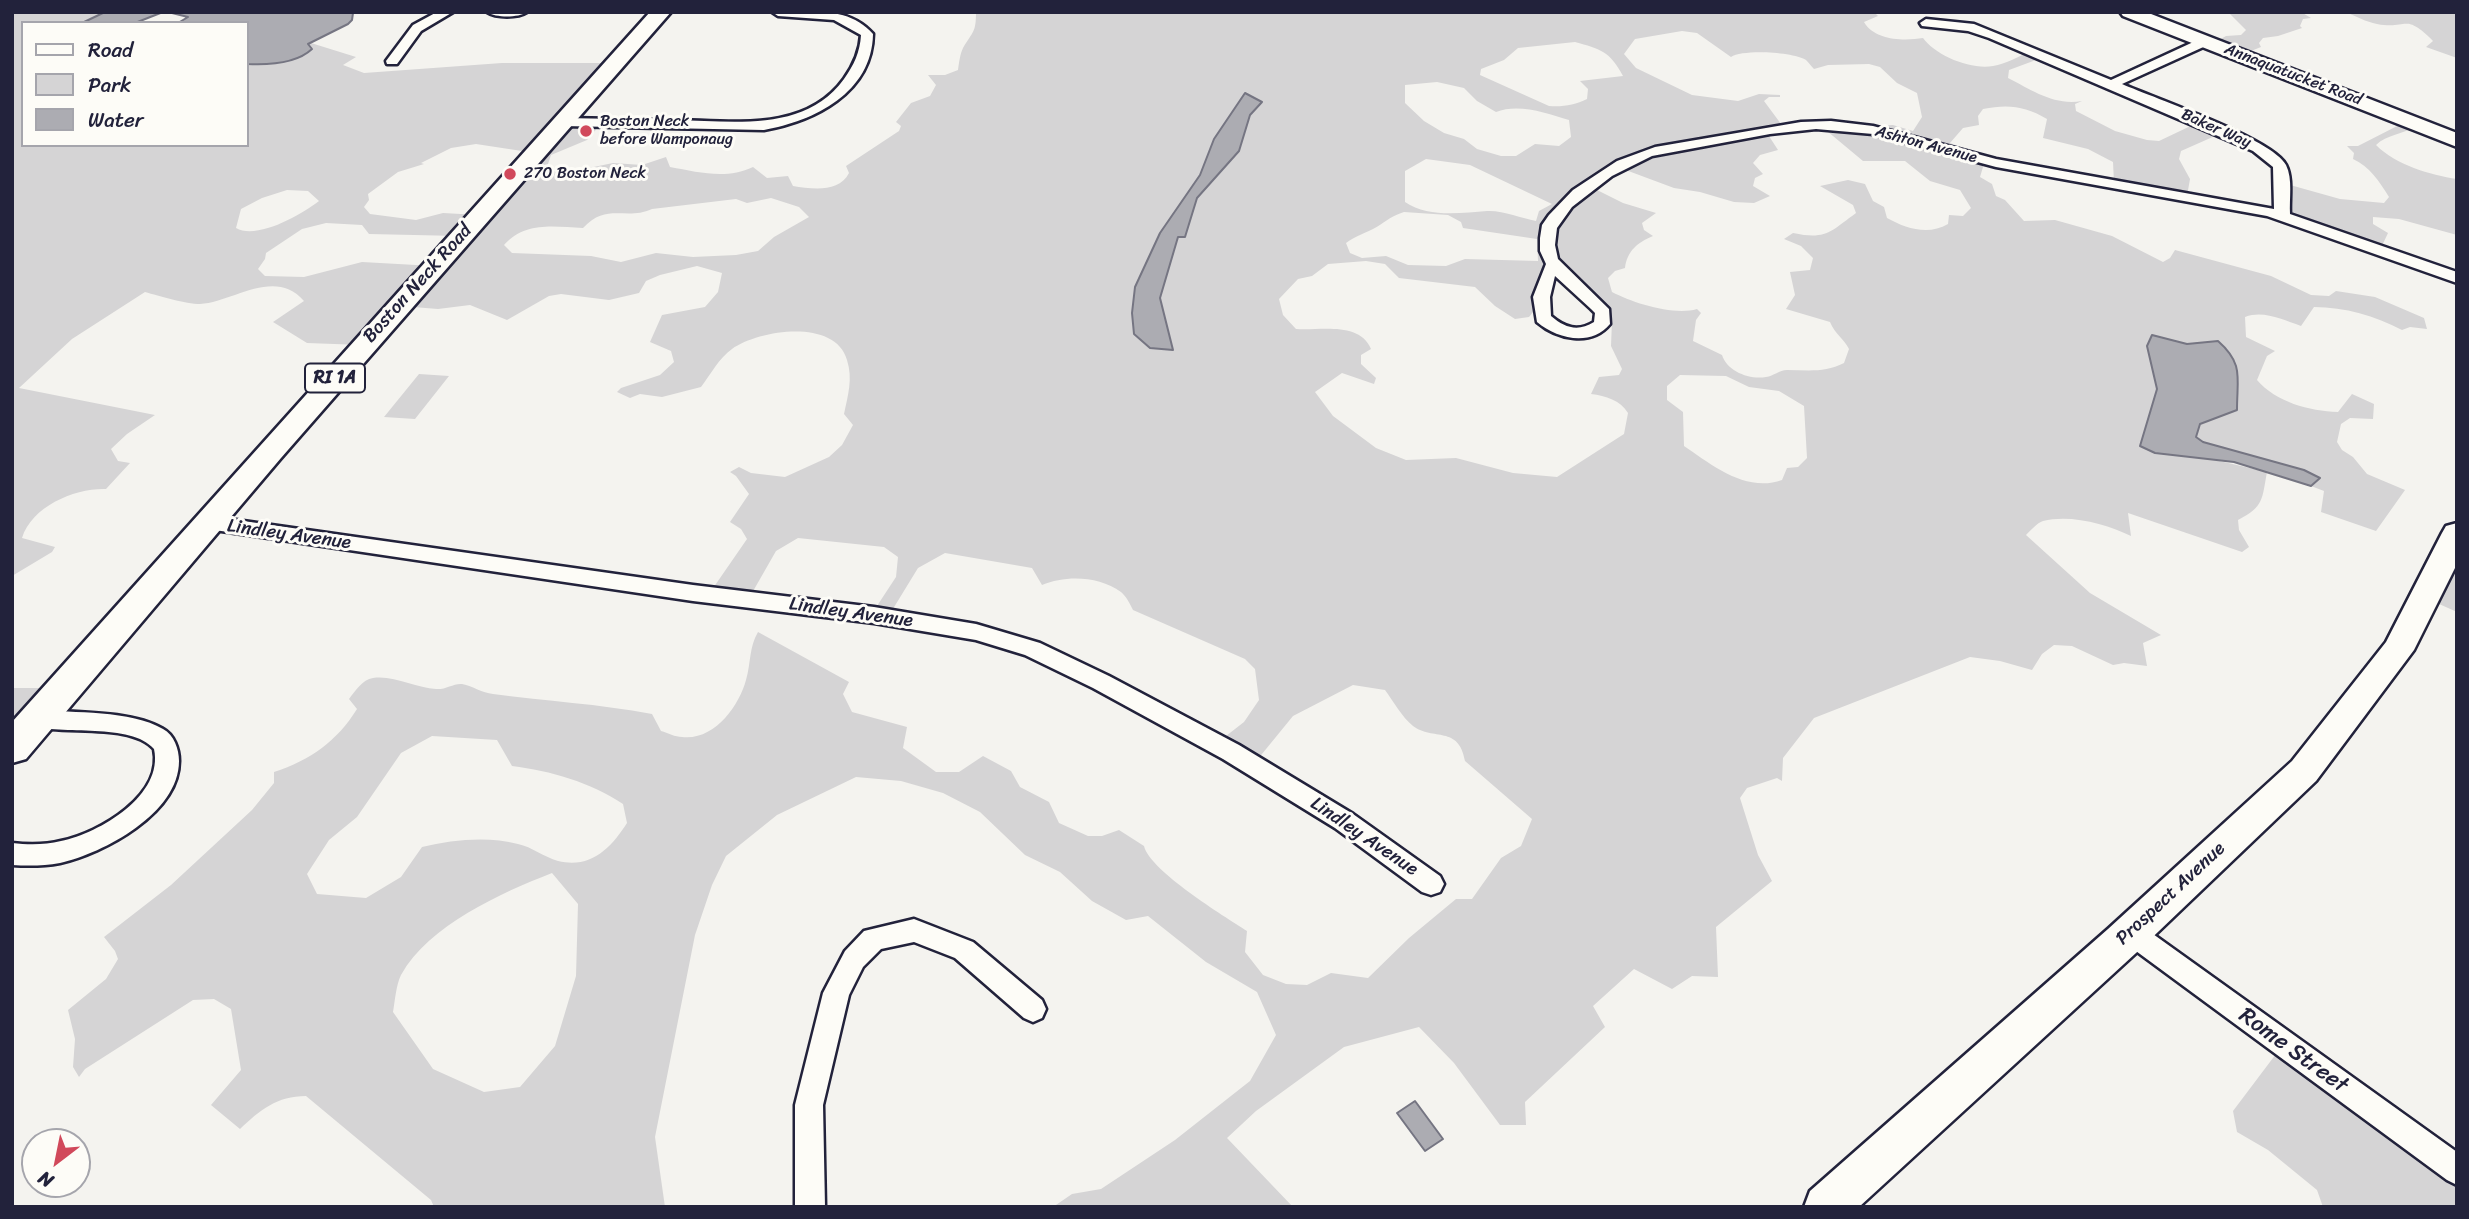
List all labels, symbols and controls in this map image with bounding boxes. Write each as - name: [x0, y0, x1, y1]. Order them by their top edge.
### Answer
- legend: [21, 21, 248, 147]
- text: Road: [88, 31, 133, 69]
- street label: Annaquatucket Road: [2221, 40, 2365, 110]
- text: Park: [88, 66, 131, 104]
- text: Water: [88, 101, 143, 139]
- street label: Baker Way: [2178, 105, 2254, 153]
- place label: Boston Neck before Wamponaug: [600, 112, 733, 150]
- street label: Ashton Avenue: [1873, 122, 1979, 168]
- marker: Boston Neck before Wamponaug: [578, 123, 594, 139]
- place label: 270 Boston Neck: [524, 164, 646, 184]
- marker: 270 Boston Neck: [502, 166, 518, 182]
- street label: Boston Neck Road: [359, 220, 477, 348]
- road number: RI 1A: [305, 364, 365, 392]
- street label: Lindley Avenue: [226, 515, 352, 555]
- street label: Lindley Avenue: [788, 593, 914, 633]
- street label: Lindley Avenue: [1306, 793, 1422, 881]
- street label: Prospect Avenue: [2112, 838, 2230, 950]
- street label: Rome Street: [2233, 1002, 2353, 1100]
- north arrow: [21, 1128, 91, 1198]
- text: N: [31, 1162, 60, 1197]

